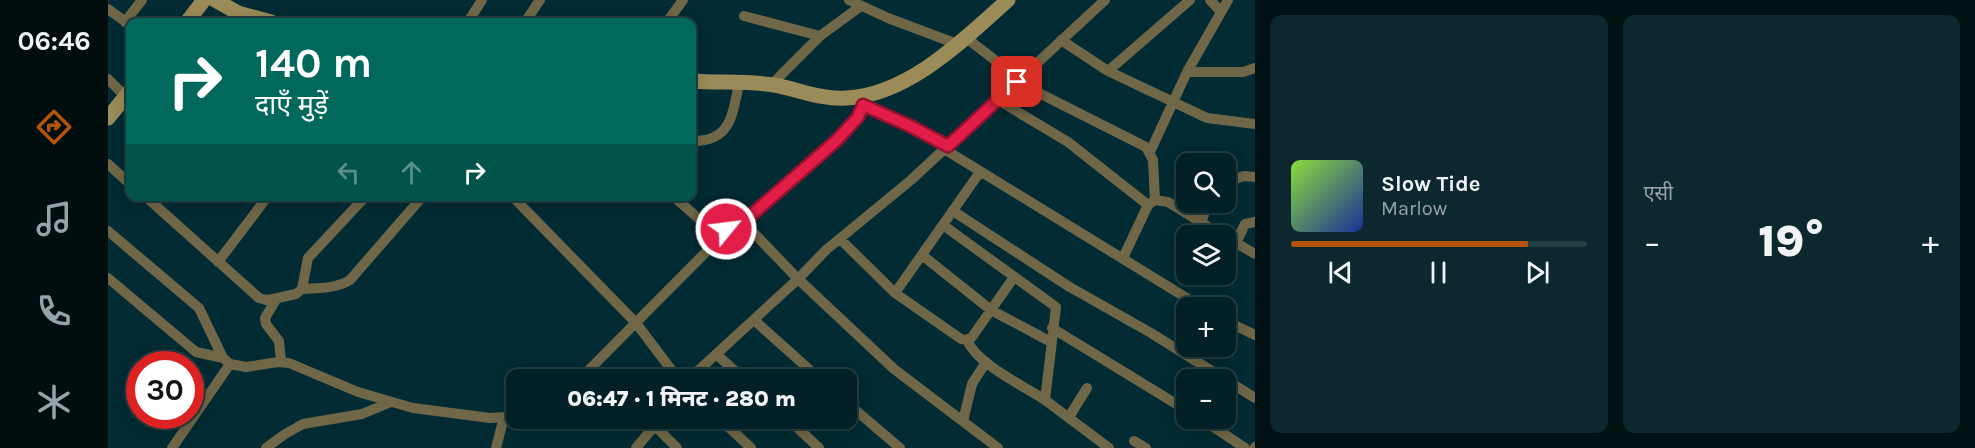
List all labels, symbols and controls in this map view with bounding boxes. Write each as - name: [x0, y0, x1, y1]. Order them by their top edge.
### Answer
- text: 06:46: [17, 25, 91, 57]
- text: 140 m: [255, 38, 372, 88]
- icon: right: [156, 42, 234, 120]
- pin: [991, 56, 1042, 107]
- icon: arrive: [1000, 65, 1033, 98]
- text: दाएँ मुड़ें: [255, 89, 328, 121]
- icon: directions: [33, 106, 75, 148]
- map controls: [1176, 153, 1236, 429]
- button: search: [1176, 153, 1236, 213]
- icon: left: [332, 156, 365, 189]
- icon: ahead: [395, 156, 428, 189]
- icon: right: [458, 156, 491, 189]
- text: Slow Tide: [1381, 171, 1481, 197]
- text: एसी: [1644, 182, 1673, 205]
- position arrow: [694, 197, 758, 261]
- text: Marlow: [1381, 197, 1447, 220]
- icon: music: [33, 198, 75, 240]
- text: 19°: [1758, 215, 1824, 267]
- text: −: [1644, 223, 1661, 261]
- text: +: [1922, 223, 1939, 261]
- button: layers: [1176, 225, 1236, 285]
- icon: previous: [1324, 256, 1357, 289]
- icon: pause: [1422, 256, 1455, 289]
- icon: next: [1521, 256, 1554, 289]
- icon: phone: [33, 290, 75, 332]
- button: +: [1176, 297, 1236, 357]
- speed limit sign: 30: [126, 351, 204, 429]
- button: −: [1176, 369, 1236, 429]
- icon: climate: [33, 381, 75, 423]
- text: 06:47 · 1 मिनट · 280 m: [567, 386, 796, 412]

